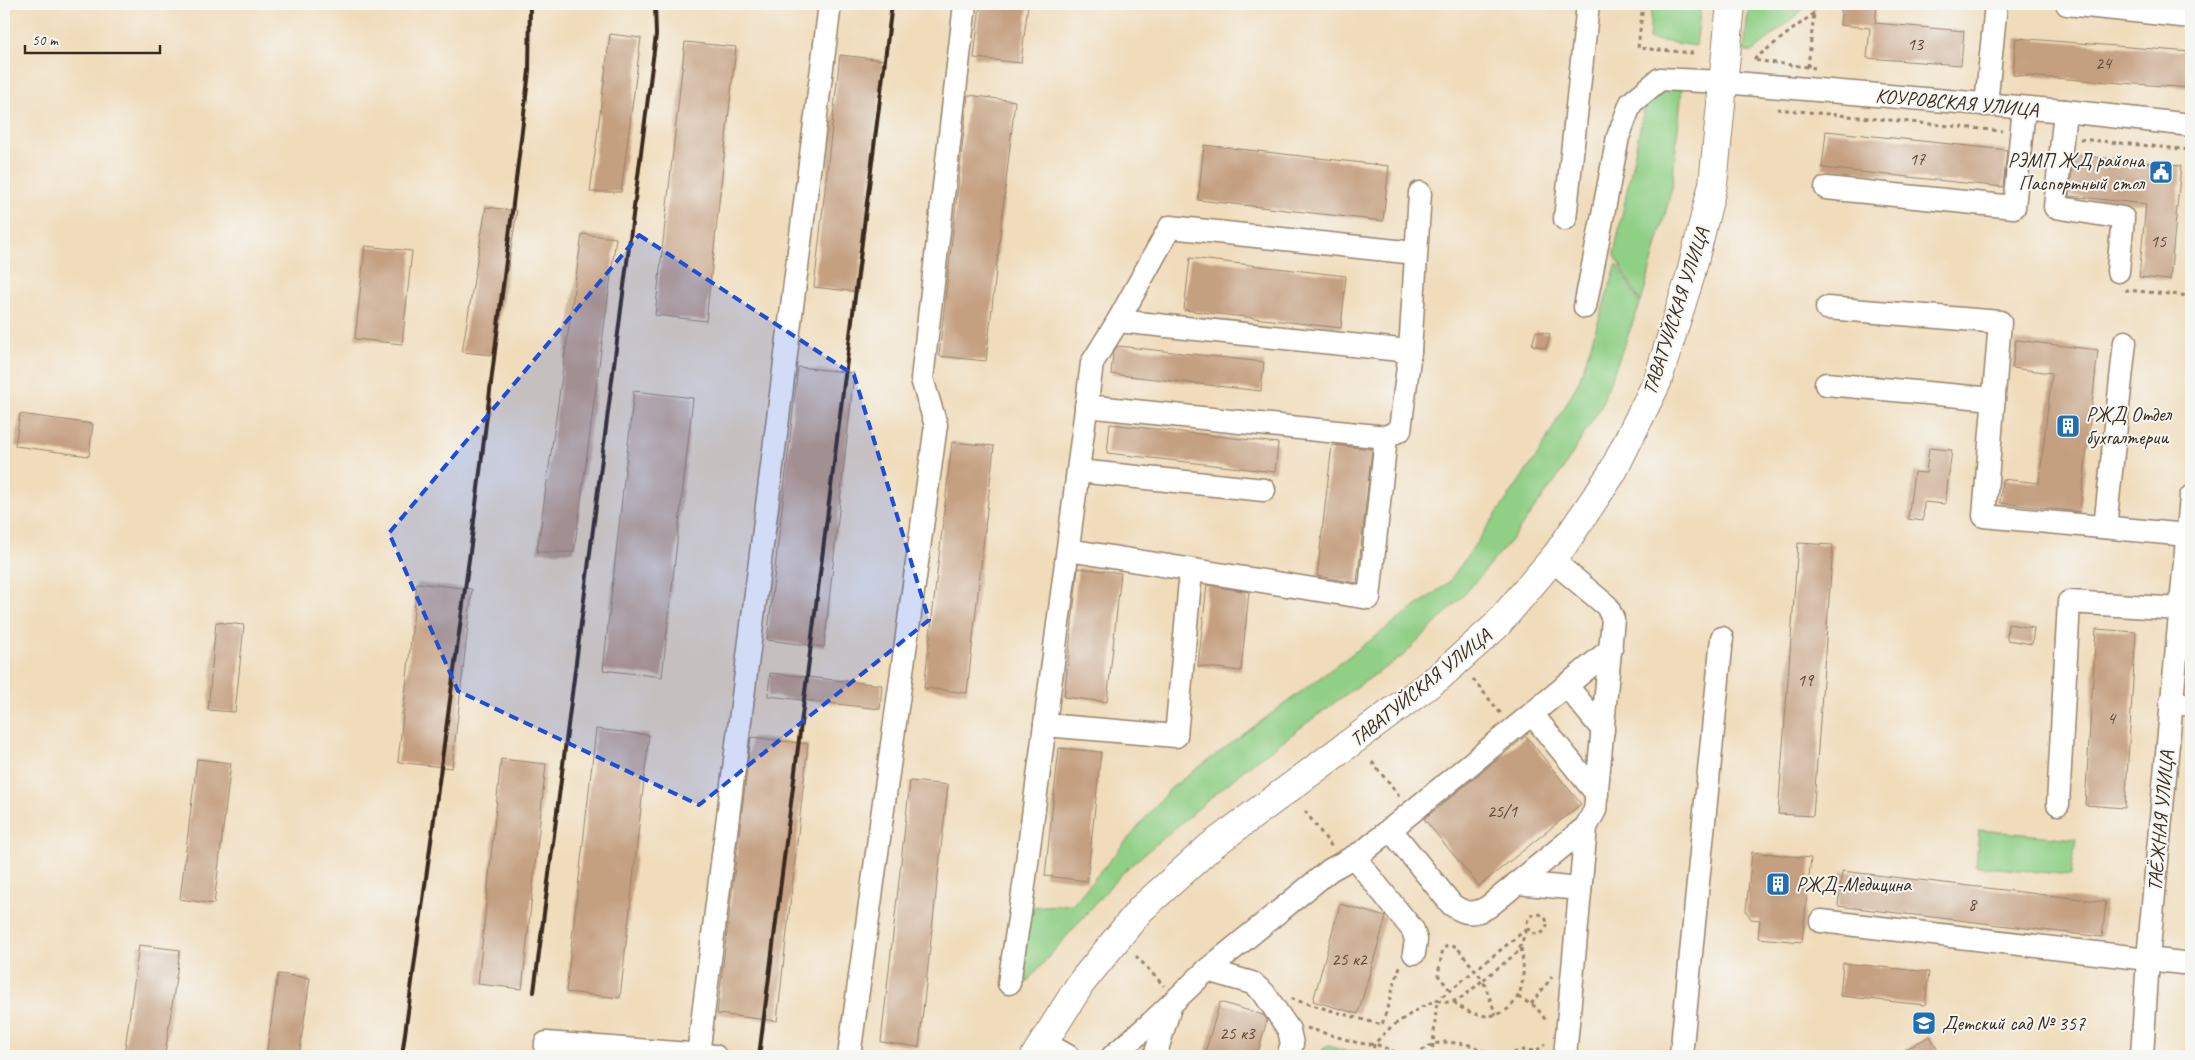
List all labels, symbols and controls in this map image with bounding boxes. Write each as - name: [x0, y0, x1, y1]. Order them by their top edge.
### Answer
- scale bar: [25, 22, 160, 54]
- text: 50 m: [32, 31, 59, 50]
- house number: 13: [1907, 33, 1925, 55]
- house number: 24: [2095, 52, 2113, 74]
- street label: КОУРОВСКАЯ УЛИЦА: [1875, 83, 2040, 122]
- house number: 17: [1909, 148, 1926, 170]
- place label: РЭМП ЖД района Паспортный стол: [2008, 148, 2146, 196]
- public building icon: РЭМП ЖД района Паспортный стол: [2148, 159, 2174, 185]
- street label: ТАВАТУЙСКАЯ УЛИЦА: [1637, 224, 1715, 398]
- house number: 15: [2150, 230, 2167, 252]
- place label: РЖД Отдел бухгалтерии: [2086, 402, 2172, 450]
- building icon: РЖД Отдел бухгалтерии: [2055, 413, 2081, 439]
- street label: ТАВАТУЙСКАЯ УЛИЦА: [1345, 622, 1497, 752]
- house number: 19: [1797, 669, 1815, 691]
- house number: 4: [2107, 707, 2117, 729]
- street label: ТАЁЖНАЯ УЛИЦА: [2142, 749, 2179, 892]
- house number: 25/1: [1487, 800, 1518, 822]
- building icon: РЖД-Медицина: [1765, 871, 1791, 897]
- place label: РЖД-Медицина: [1796, 872, 1912, 897]
- house number: 8: [1968, 893, 1978, 915]
- house number: 25 к2: [1331, 948, 1369, 970]
- school or university icon: Детский сад № 357: [1911, 1010, 1937, 1036]
- place label: Детский сад № 357: [1942, 1011, 2086, 1036]
- house number: 25 к3: [1219, 1022, 1257, 1044]

